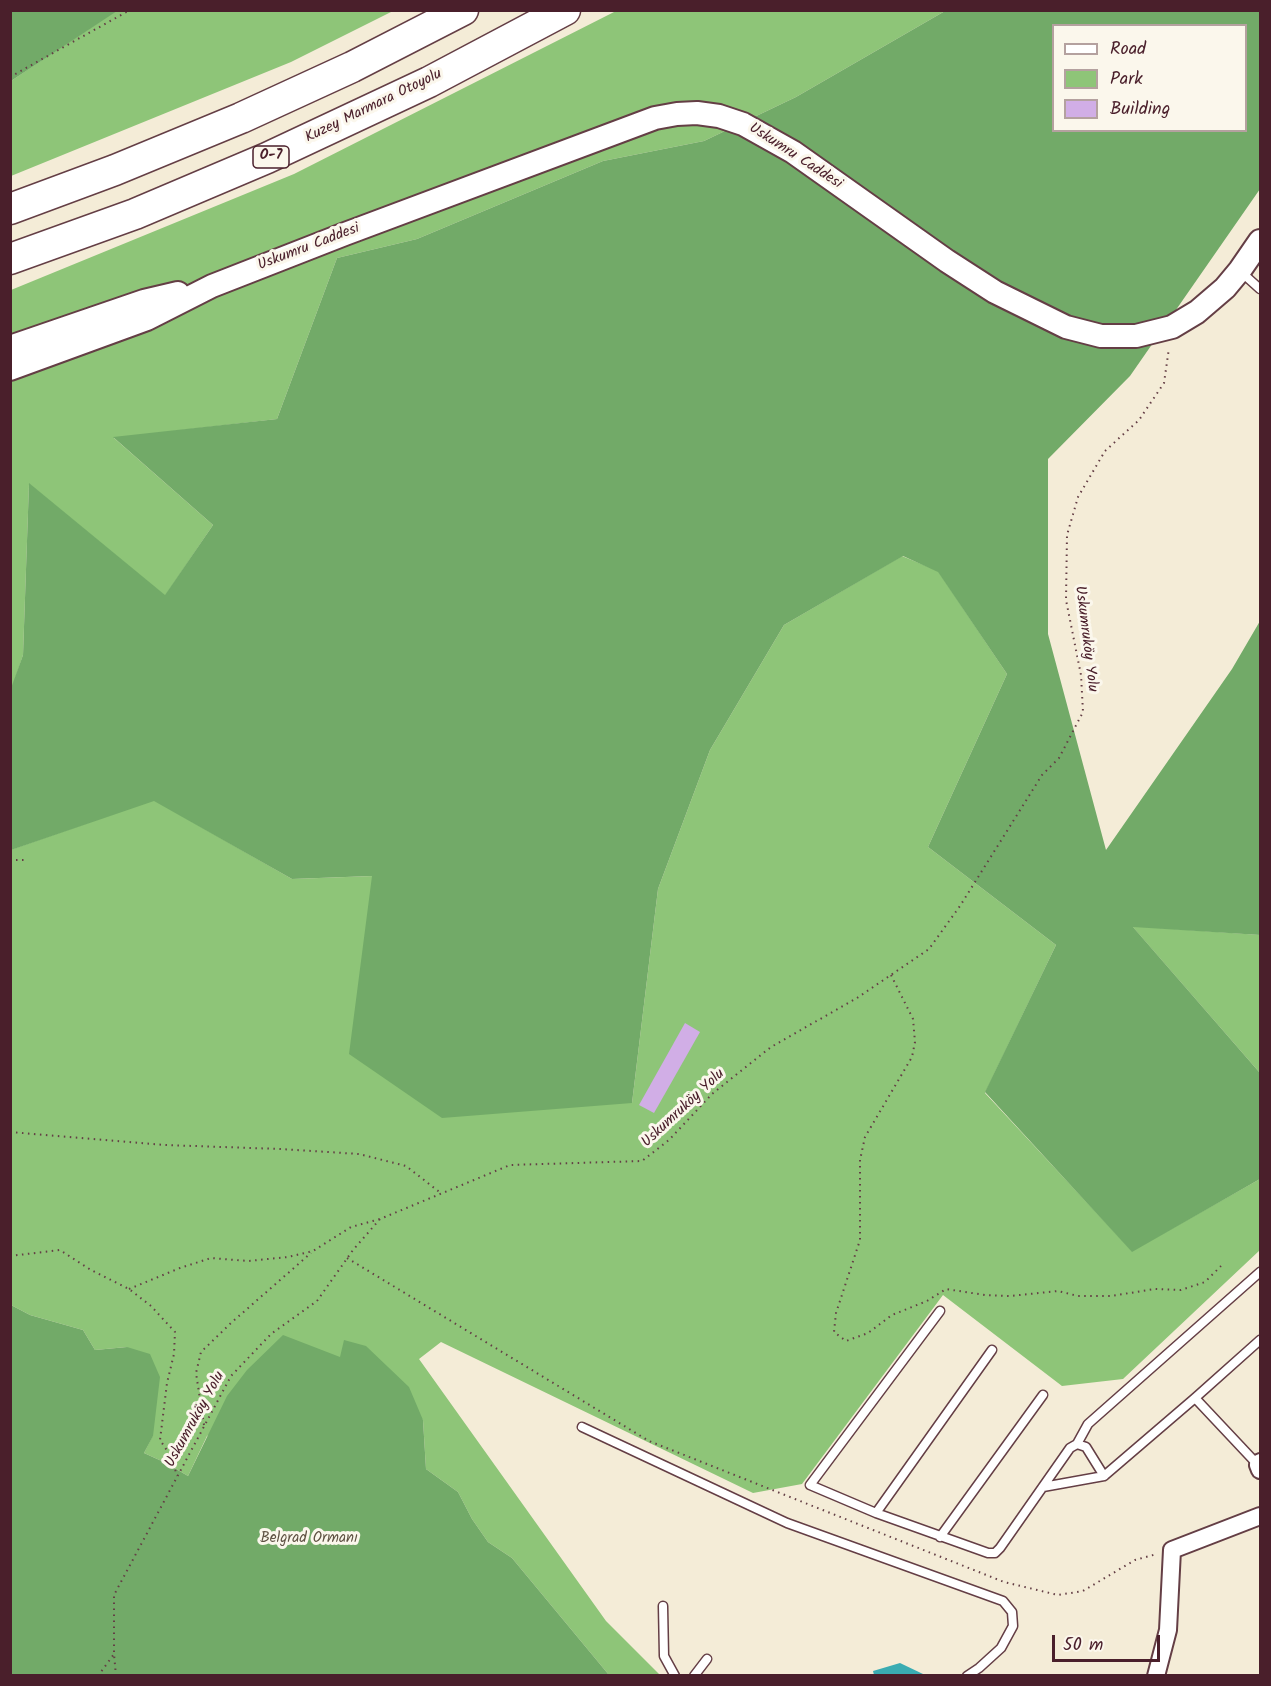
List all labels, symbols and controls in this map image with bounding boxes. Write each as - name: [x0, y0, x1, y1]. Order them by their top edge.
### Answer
- legend: [1052, 24, 1247, 132]
- text: Road: [1110, 35, 1146, 64]
- text: Park: [1110, 65, 1143, 94]
- street label: Kuzey Marmara Otoyolu: [303, 66, 445, 148]
- text: Building: [1110, 95, 1170, 124]
- street label: Uskumru Caddesi: [745, 120, 845, 194]
- road number: O-7: [253, 146, 289, 168]
- street label: Uskumru Caddesi: [256, 220, 362, 276]
- street label: Uskumruköy Yolu: [1070, 585, 1100, 693]
- street label: Uskumruköy Yolu: [639, 1066, 729, 1152]
- street label: Uskumruköy Yolu: [162, 1369, 230, 1471]
- park label: Belgrad Ormanı: [260, 1530, 358, 1548]
- scale bar: [1055, 1623, 1163, 1661]
- text: 50 m: [1063, 1631, 1103, 1660]

